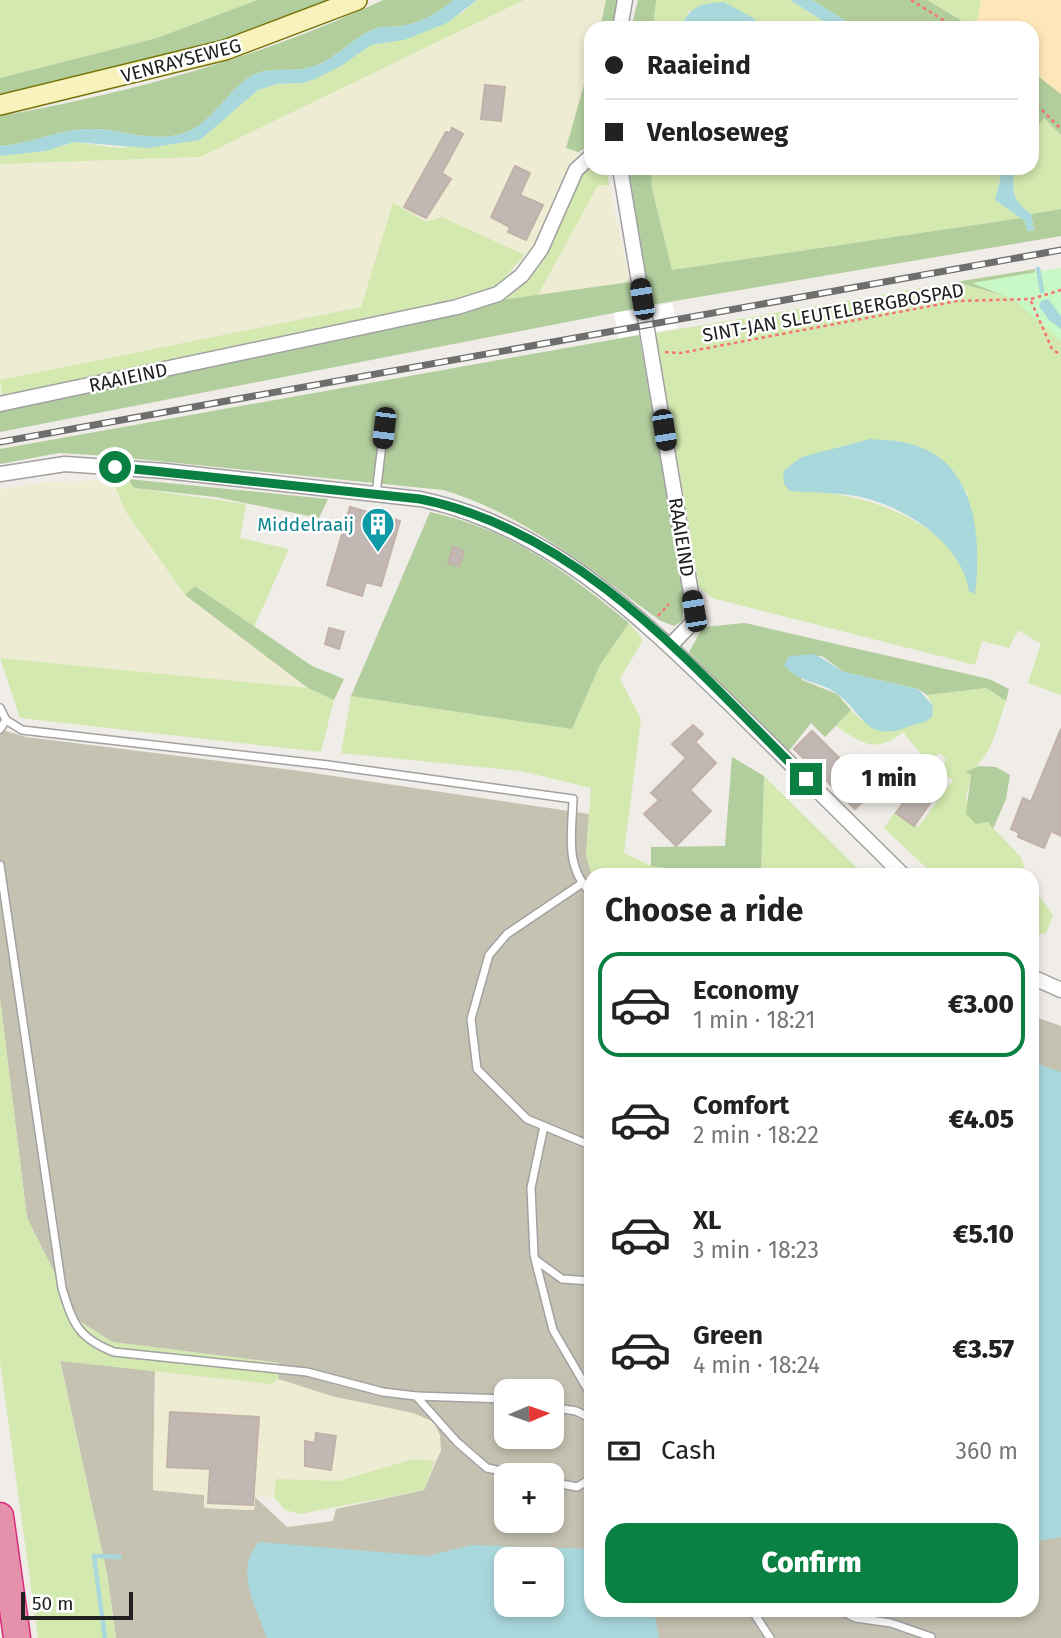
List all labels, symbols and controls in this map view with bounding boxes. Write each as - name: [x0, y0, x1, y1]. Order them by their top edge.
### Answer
- street label: VENRAYSEWEG: [119, 33, 244, 88]
- text: Raaieind: [647, 50, 751, 81]
- text: Venloseweg: [647, 117, 788, 148]
- car: [629, 277, 656, 321]
- street label: SINT-JAN SLEUTELBERGBOSPAD: [701, 278, 966, 347]
- street label: RAAIEIND: [87, 358, 170, 397]
- car: [372, 406, 397, 450]
- car: [651, 408, 678, 452]
- route start: [99, 451, 131, 483]
- street label: RAAIEIND: [664, 496, 699, 578]
- building icon: Middelraaij: [359, 505, 397, 554]
- place label: Middelraaij: [257, 513, 354, 536]
- car: [681, 588, 708, 634]
- callout: 1 min: [830, 754, 946, 804]
- route end: [790, 763, 822, 795]
- text: 1 min: [861, 764, 917, 792]
- text: Choose a ride: [605, 891, 803, 929]
- icon: car: [609, 973, 672, 1036]
- text: Economy: [693, 975, 799, 1006]
- text: €3.00: [948, 989, 1014, 1020]
- text: 1 min · 18:21: [693, 1006, 815, 1034]
- icon: car: [609, 1088, 672, 1151]
- text: Comfort: [693, 1090, 789, 1121]
- text: €4.05: [949, 1104, 1014, 1135]
- text: 2 min · 18:22: [693, 1121, 819, 1149]
- icon: car: [609, 1203, 672, 1266]
- text: XL: [693, 1205, 721, 1236]
- text: €5.10: [953, 1219, 1014, 1250]
- text: 3 min · 18:23: [693, 1236, 819, 1264]
- icon: car: [609, 1318, 672, 1381]
- text: Green: [693, 1320, 763, 1351]
- text: €3.57: [953, 1334, 1014, 1365]
- text: 4 min · 18:24: [693, 1351, 820, 1379]
- north arrow: [494, 1379, 564, 1449]
- map controls: [494, 1379, 564, 1617]
- icon: cash: [605, 1432, 643, 1470]
- text: Cash: [661, 1435, 717, 1466]
- text: 360 m: [956, 1437, 1018, 1465]
- button: +: [494, 1463, 564, 1533]
- button: Confirm: [605, 1523, 1018, 1603]
- button: −: [494, 1547, 564, 1617]
- scale bar: [21, 1589, 133, 1621]
- text: 50 m: [32, 1592, 73, 1615]

